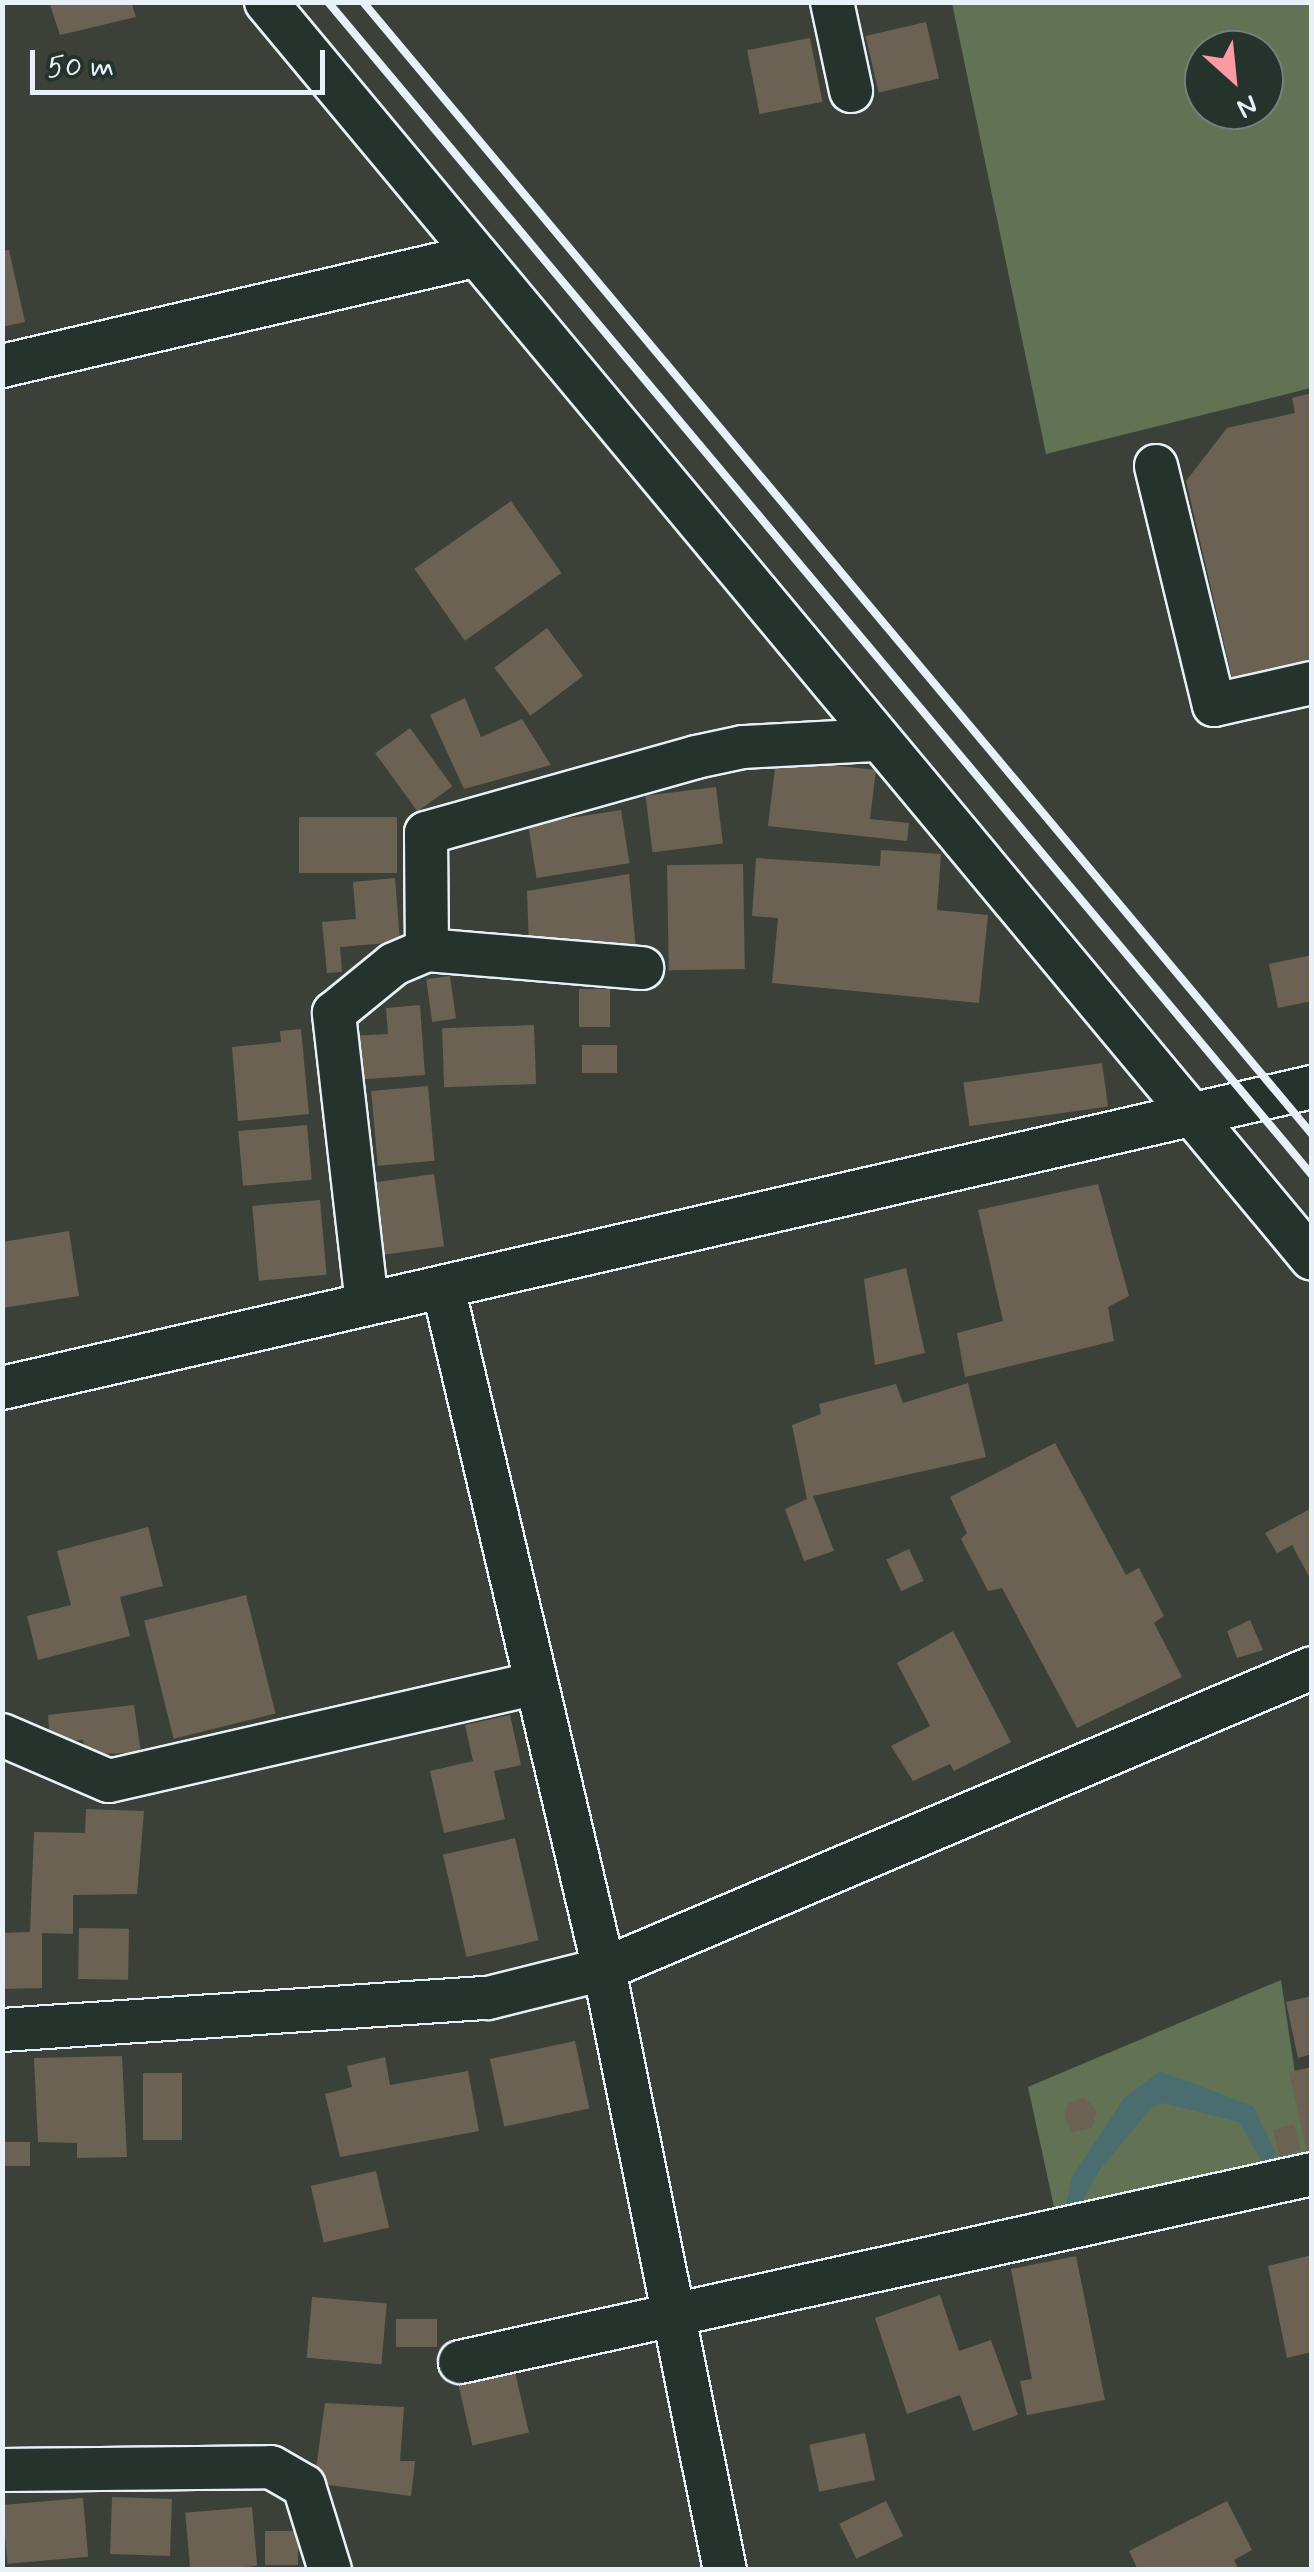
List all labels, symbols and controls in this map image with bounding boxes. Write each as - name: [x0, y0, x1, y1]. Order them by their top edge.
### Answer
- scale bar: [35, 30, 330, 92]
- north arrow: [1184, 30, 1284, 130]
- text: 50 m: [47, 48, 114, 87]
- text: N: [1230, 85, 1264, 126]

